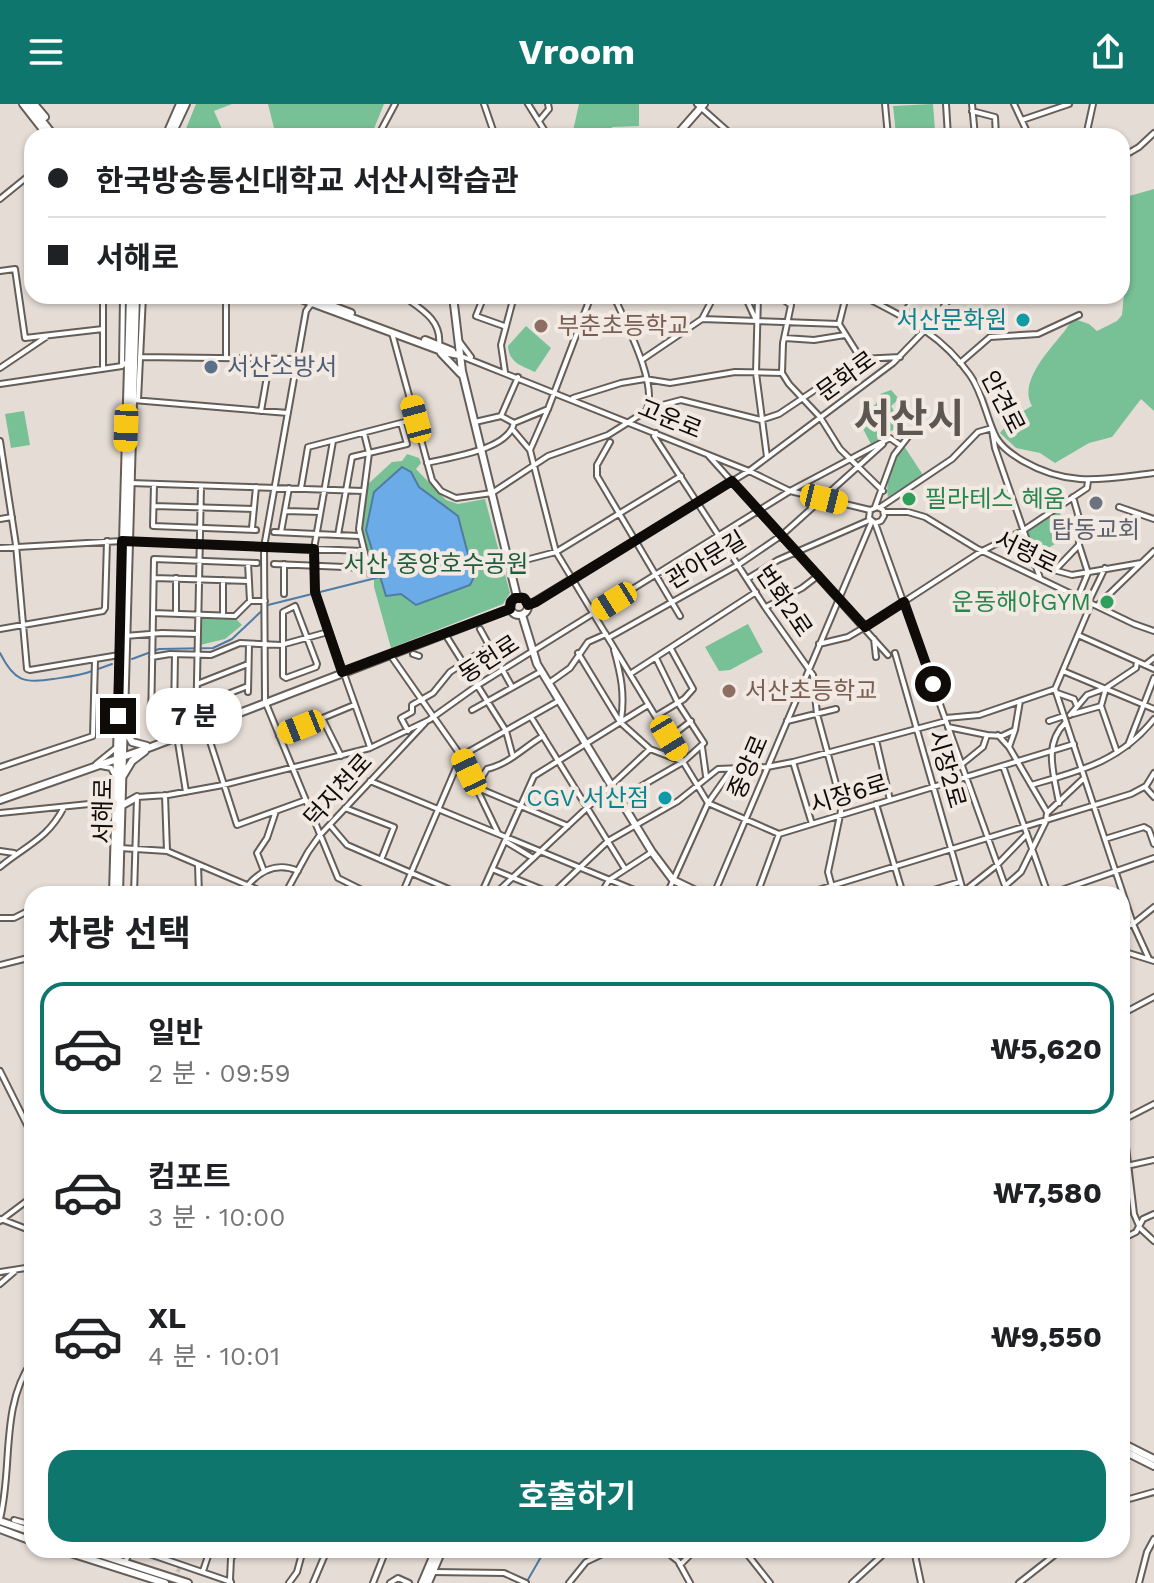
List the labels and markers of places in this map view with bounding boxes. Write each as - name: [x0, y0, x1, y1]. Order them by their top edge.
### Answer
- place label: 서산문화원: [897, 306, 1007, 334]
- marker: 서산문화원: [1014, 311, 1032, 329]
- place label: 부춘초등학교: [557, 312, 689, 340]
- marker: 부춘초등학교: [532, 317, 550, 335]
- place label: 서산소방서: [227, 353, 337, 381]
- marker: 서산소방서: [202, 358, 220, 376]
- place label: 필라테스 혜움: [925, 485, 1066, 513]
- marker: 필라테스 혜움: [900, 490, 918, 508]
- marker: 탑동교회: [1087, 494, 1105, 512]
- place label: 탑동교회: [1052, 516, 1140, 544]
- place label: 운동해야GYM: [952, 588, 1091, 616]
- marker: 운동해야GYM: [1098, 593, 1116, 611]
- place label: 서산초등학교: [745, 677, 877, 705]
- marker: 서산초등학교: [720, 682, 738, 700]
- place label: CGV 서산점: [526, 784, 649, 812]
- marker: CGV 서산점: [656, 789, 674, 807]

